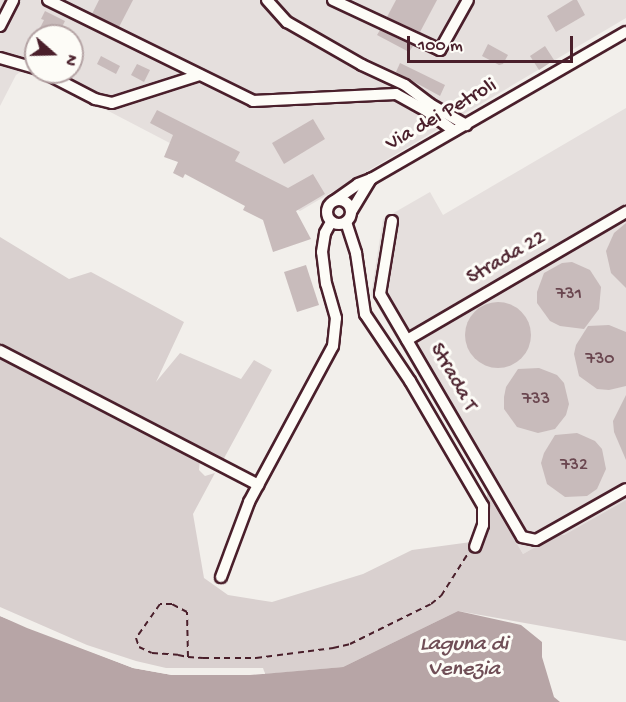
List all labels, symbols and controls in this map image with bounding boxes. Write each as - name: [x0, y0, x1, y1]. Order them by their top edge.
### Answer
- north arrow: [24, 24, 84, 84]
- scale bar: [410, 24, 576, 62]
- text: 100 m: [418, 36, 463, 57]
- text: N: [59, 51, 80, 68]
- street label: Via dei Petroli: [382, 74, 502, 158]
- street label: Strada 22: [463, 226, 551, 292]
- house number: 731: [556, 284, 582, 306]
- street label: Strada T: [422, 339, 482, 417]
- house number: 730: [586, 349, 614, 371]
- house number: 733: [522, 389, 550, 411]
- house number: 732: [560, 455, 588, 477]
- water label: Laguna di Venezia: [420, 632, 508, 684]

